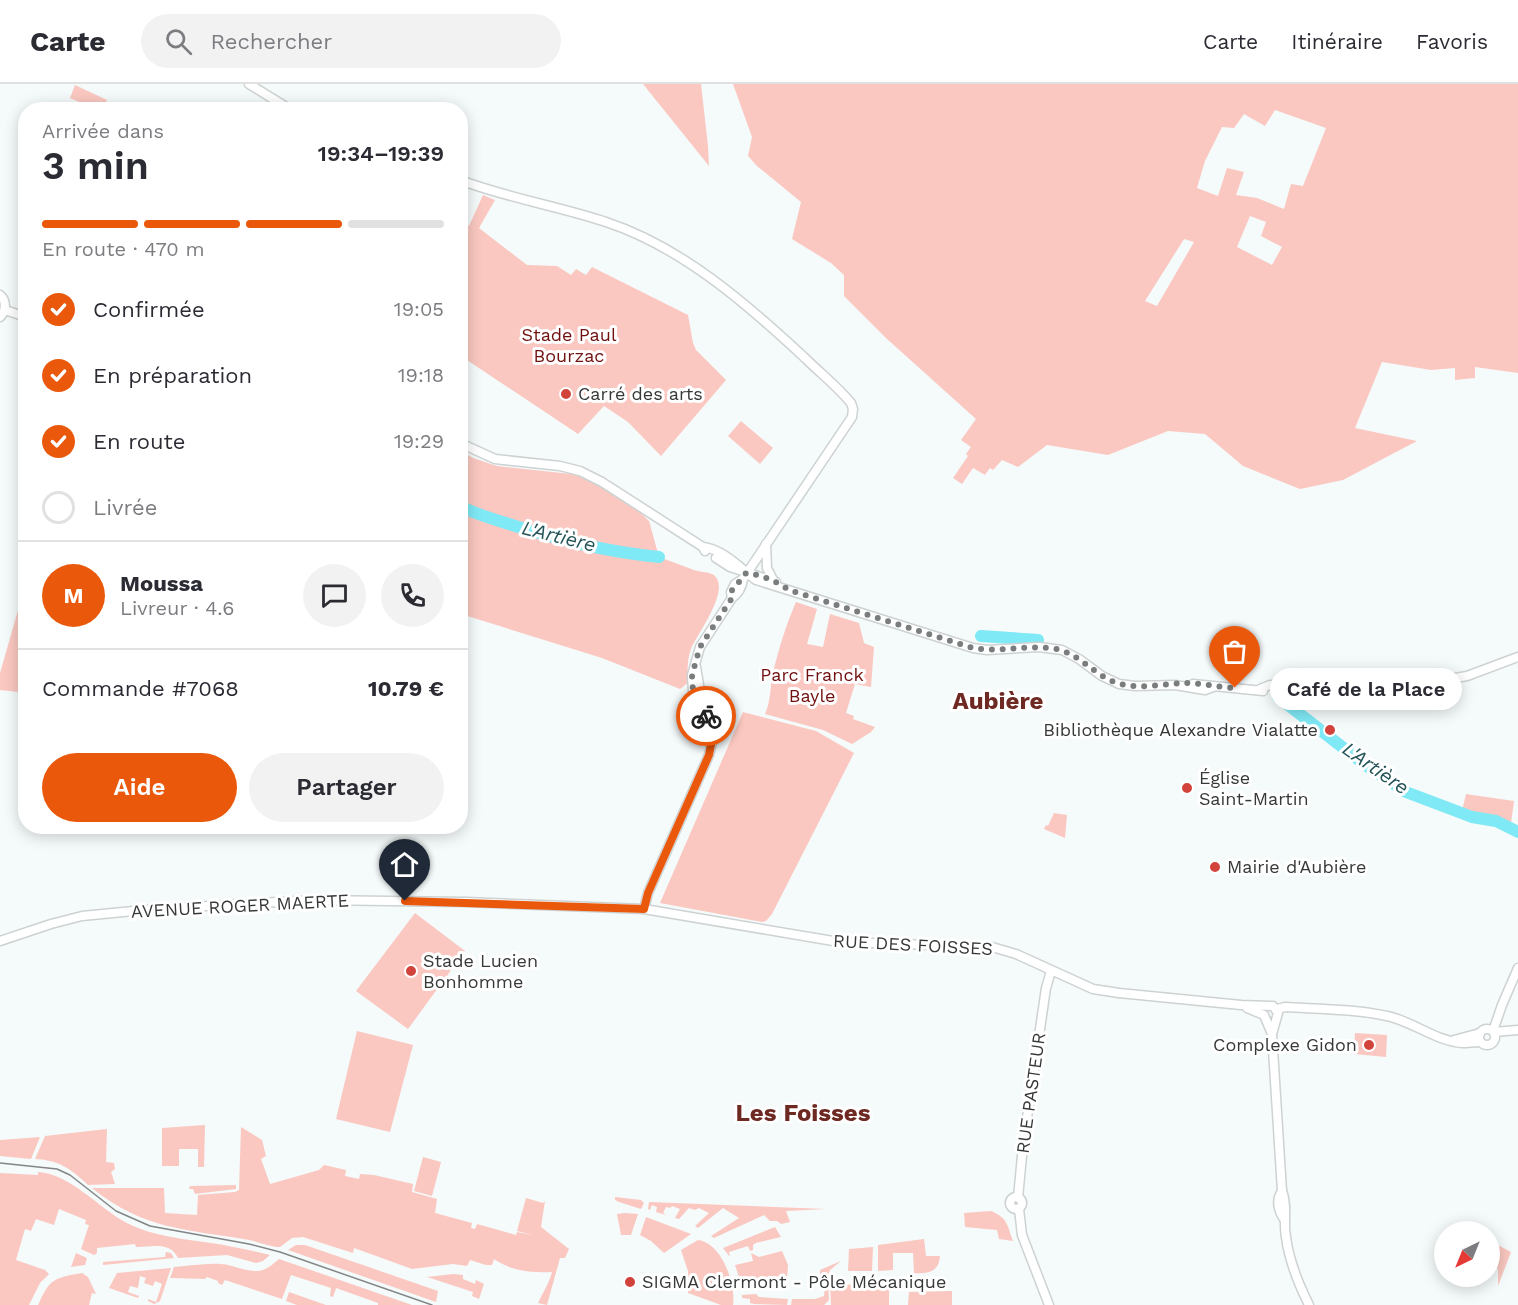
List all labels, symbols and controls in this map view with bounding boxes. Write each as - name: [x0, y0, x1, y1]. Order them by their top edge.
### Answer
- search box: [141, 14, 561, 68]
- text: Carte: [30, 25, 105, 58]
- icon: search: [162, 25, 195, 58]
- text: Rechercher: [210, 29, 332, 54]
- text: Carte: [1203, 29, 1258, 54]
- text: Itinéraire: [1291, 29, 1383, 54]
- text: Favoris: [1416, 29, 1488, 54]
- text: Arrivée dans: [42, 119, 164, 143]
- text: 19:34–19:39: [318, 141, 444, 166]
- text: 3 min: [42, 143, 149, 188]
- text: En route · 470 m: [42, 237, 205, 261]
- icon: check: [42, 293, 75, 326]
- text: Confirmée: [93, 297, 205, 322]
- text: 19:05: [394, 297, 444, 321]
- park label: Stade Paul Bourzac: [522, 324, 617, 366]
- icon: check: [42, 359, 75, 392]
- text: En préparation: [93, 363, 252, 388]
- text: 19:18: [398, 363, 444, 387]
- place label: Carré des arts: [578, 383, 703, 404]
- marker: Carré des arts: [559, 387, 573, 401]
- icon: check: [42, 425, 75, 458]
- text: En route: [93, 429, 185, 454]
- text: 19:29: [394, 429, 444, 453]
- text: Livrée: [93, 495, 157, 520]
- water label: L'Artière: [519, 515, 599, 557]
- button: chat: [303, 564, 366, 627]
- button: phone: [381, 564, 444, 627]
- text: Moussa: [120, 571, 203, 596]
- text: M: [63, 583, 84, 608]
- text: Livreur · 4.6: [120, 596, 234, 620]
- pin: [1209, 626, 1260, 688]
- icon: bag: [1218, 635, 1251, 668]
- park label: Parc Franck Bayle: [760, 664, 864, 706]
- callout: Café de la Place: [1271, 667, 1463, 709]
- text: Commande #7068: [42, 676, 239, 701]
- text: 10.79 €: [368, 676, 444, 701]
- text: Café de la Place: [1287, 677, 1445, 701]
- courier: [676, 686, 736, 746]
- district label: Aubière: [952, 687, 1044, 715]
- icon: bike: [690, 700, 723, 733]
- place label: Bibliothèque Alexandre Vialatte: [1043, 719, 1318, 740]
- marker: Bibliothèque Alexandre Vialatte: [1323, 723, 1337, 737]
- water label: L'Artière: [1338, 737, 1414, 799]
- button: Aide: [42, 753, 237, 822]
- button: Partager: [249, 753, 444, 822]
- place label: Église Saint-Martin: [1199, 767, 1309, 809]
- marker: Église Saint-Martin: [1180, 781, 1194, 795]
- pin: [379, 839, 430, 901]
- icon: home: [388, 848, 421, 881]
- place label: Mairie d'Aubière: [1227, 856, 1366, 877]
- marker: Mairie d'Aubière: [1208, 860, 1222, 874]
- street label: AVENUE ROGER MAERTE: [130, 889, 349, 922]
- street label: RUE DES FOISSES: [833, 930, 994, 959]
- place label: Stade Lucien Bonhomme: [423, 950, 538, 992]
- marker: Stade Lucien Bonhomme: [404, 964, 418, 978]
- street label: RUE PASTEUR: [1012, 1031, 1049, 1155]
- place label: Complexe Gidon: [1213, 1034, 1357, 1055]
- marker: Complexe Gidon: [1362, 1038, 1376, 1052]
- district label: Les Foisses: [736, 1099, 871, 1127]
- north arrow: [1434, 1221, 1500, 1287]
- map controls: [1434, 1221, 1500, 1287]
- place label: SIGMA Clermont - Pôle Mécanique: [642, 1271, 946, 1292]
- marker: SIGMA Clermont - Pôle Mécanique: [623, 1275, 637, 1289]

